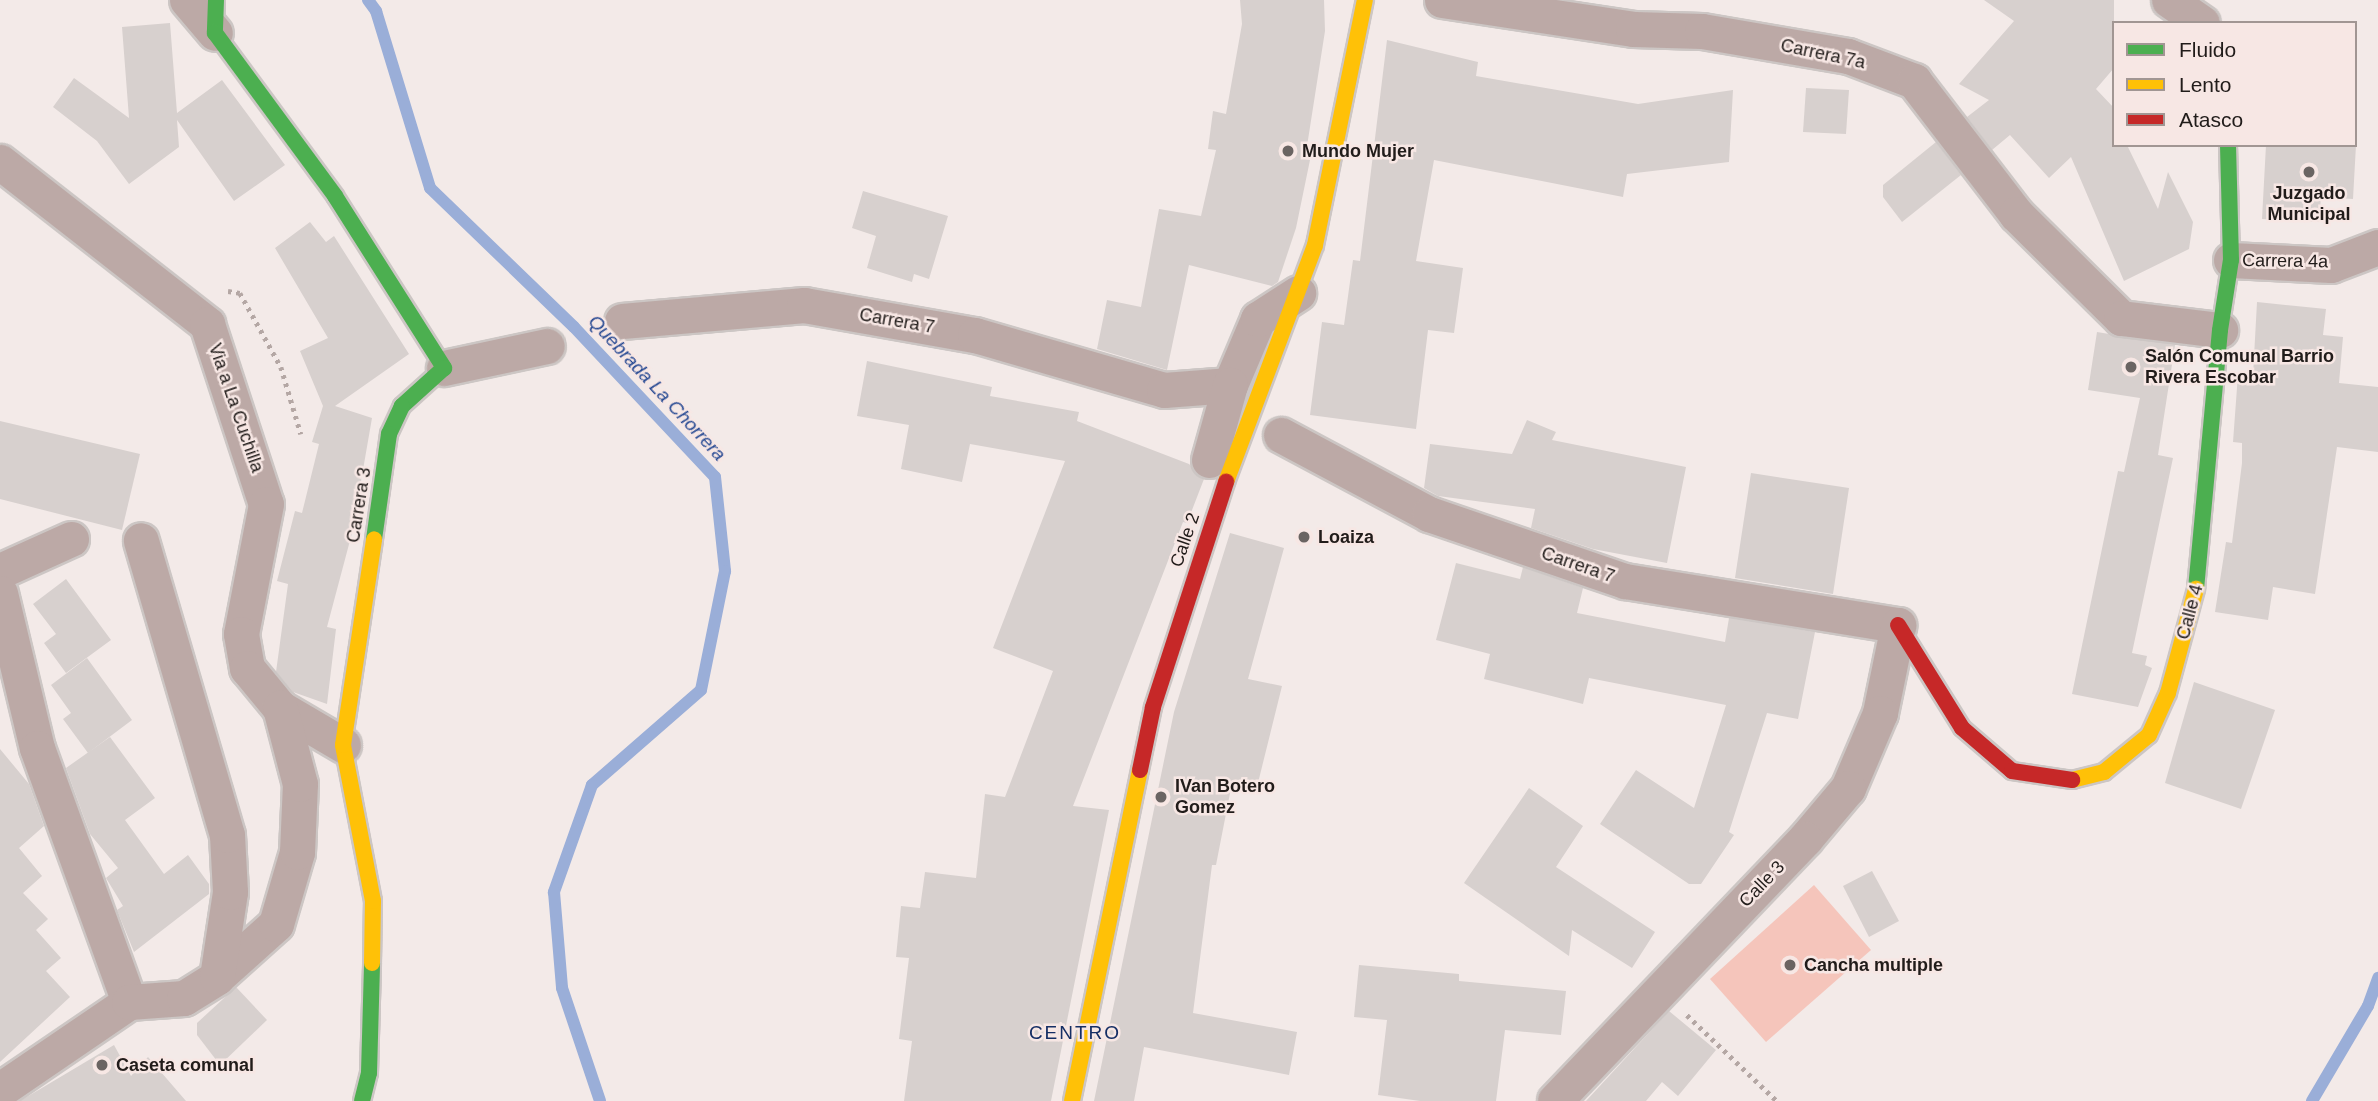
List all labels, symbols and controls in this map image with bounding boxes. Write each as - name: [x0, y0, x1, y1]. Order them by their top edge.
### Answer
- legend: [2112, 21, 2357, 147]
- street label: Carrera 7a: [1779, 34, 1867, 74]
- text: Fluido: [2179, 38, 2236, 61]
- text: Lento: [2179, 73, 2232, 96]
- text: Atasco: [2179, 108, 2243, 131]
- place label: Mundo Mujer: [1302, 140, 1414, 162]
- marker: Mundo Mujer: [1280, 143, 1296, 159]
- marker: Juzgado Municipal: [2301, 164, 2317, 180]
- place label: Juzgado Municipal: [2267, 183, 2351, 226]
- street label: Carrera 4a: [2242, 249, 2328, 273]
- street label: Carrera 7: [858, 304, 936, 338]
- water label: Quebrada La Chorrera: [583, 310, 731, 466]
- street label: Via a La Cuchilla: [204, 341, 268, 475]
- place label: Salón Comunal Barrio Rivera Escobar: [2145, 346, 2334, 388]
- marker: Salón Comunal Barrio Rivera Escobar: [2123, 359, 2139, 375]
- street label: Carrera 3: [342, 466, 376, 544]
- street label: Calle 2: [1166, 510, 1204, 570]
- place label: Loaiza: [1318, 526, 1374, 548]
- marker: Loaiza: [1296, 529, 1312, 545]
- street label: Carrera 7: [1539, 542, 1617, 588]
- street label: Calle 4: [2172, 582, 2208, 642]
- place label: IVan Botero Gomez: [1175, 776, 1275, 818]
- marker: IVan Botero Gomez: [1153, 789, 1169, 805]
- street label: Calle 3: [1735, 856, 1789, 912]
- place label: Cancha multiple: [1804, 954, 1943, 976]
- marker: Cancha multiple: [1782, 957, 1798, 973]
- district label: CENTRO: [1030, 1022, 1120, 1044]
- place label: Caseta comunal: [116, 1054, 254, 1076]
- marker: Caseta comunal: [94, 1057, 110, 1073]

